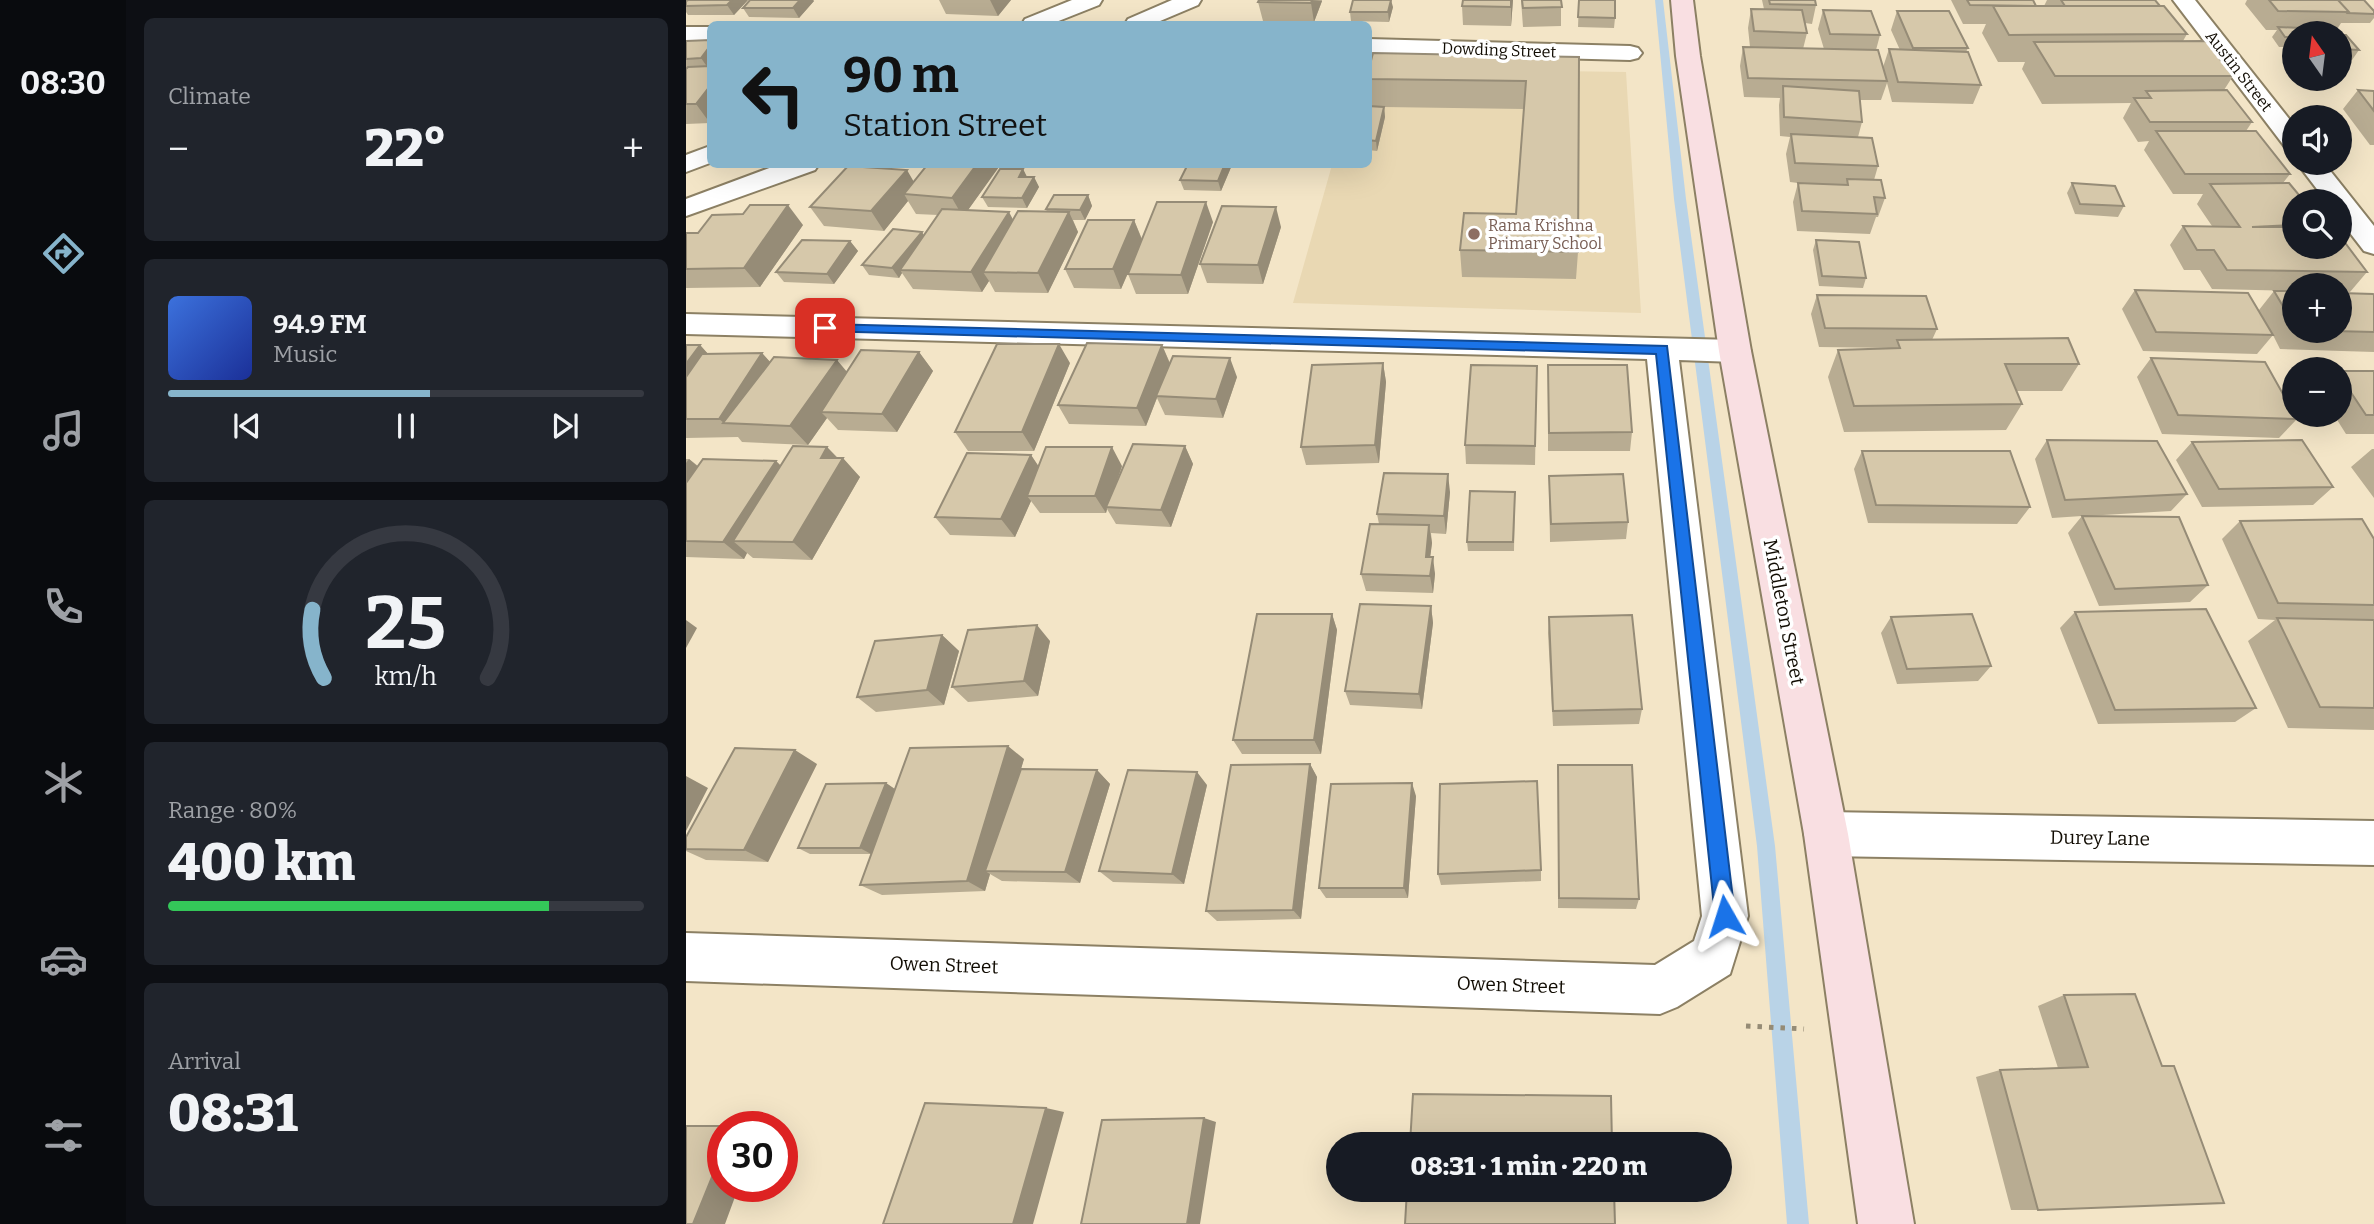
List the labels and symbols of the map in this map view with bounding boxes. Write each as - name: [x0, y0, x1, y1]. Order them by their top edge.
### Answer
- north arrow: [2282, 21, 2352, 91]
- street label: Austin Street: [2202, 27, 2277, 115]
- street label: Dowding Street: [1441, 39, 1557, 61]
- place label: Rama Krishna Primary School: [1488, 216, 1603, 253]
- marker: Rama Krishna Primary School: [1466, 226, 1482, 242]
- pin: [795, 298, 855, 358]
- street label: Middleton Street: [1759, 537, 1809, 687]
- street label: Durey Lane: [2050, 826, 2150, 850]
- position arrow: [1688, 879, 1762, 953]
- street label: Owen Street: [889, 952, 999, 978]
- street label: Owen Street: [1456, 972, 1566, 998]
- speed limit sign: 30: [707, 1111, 798, 1202]

